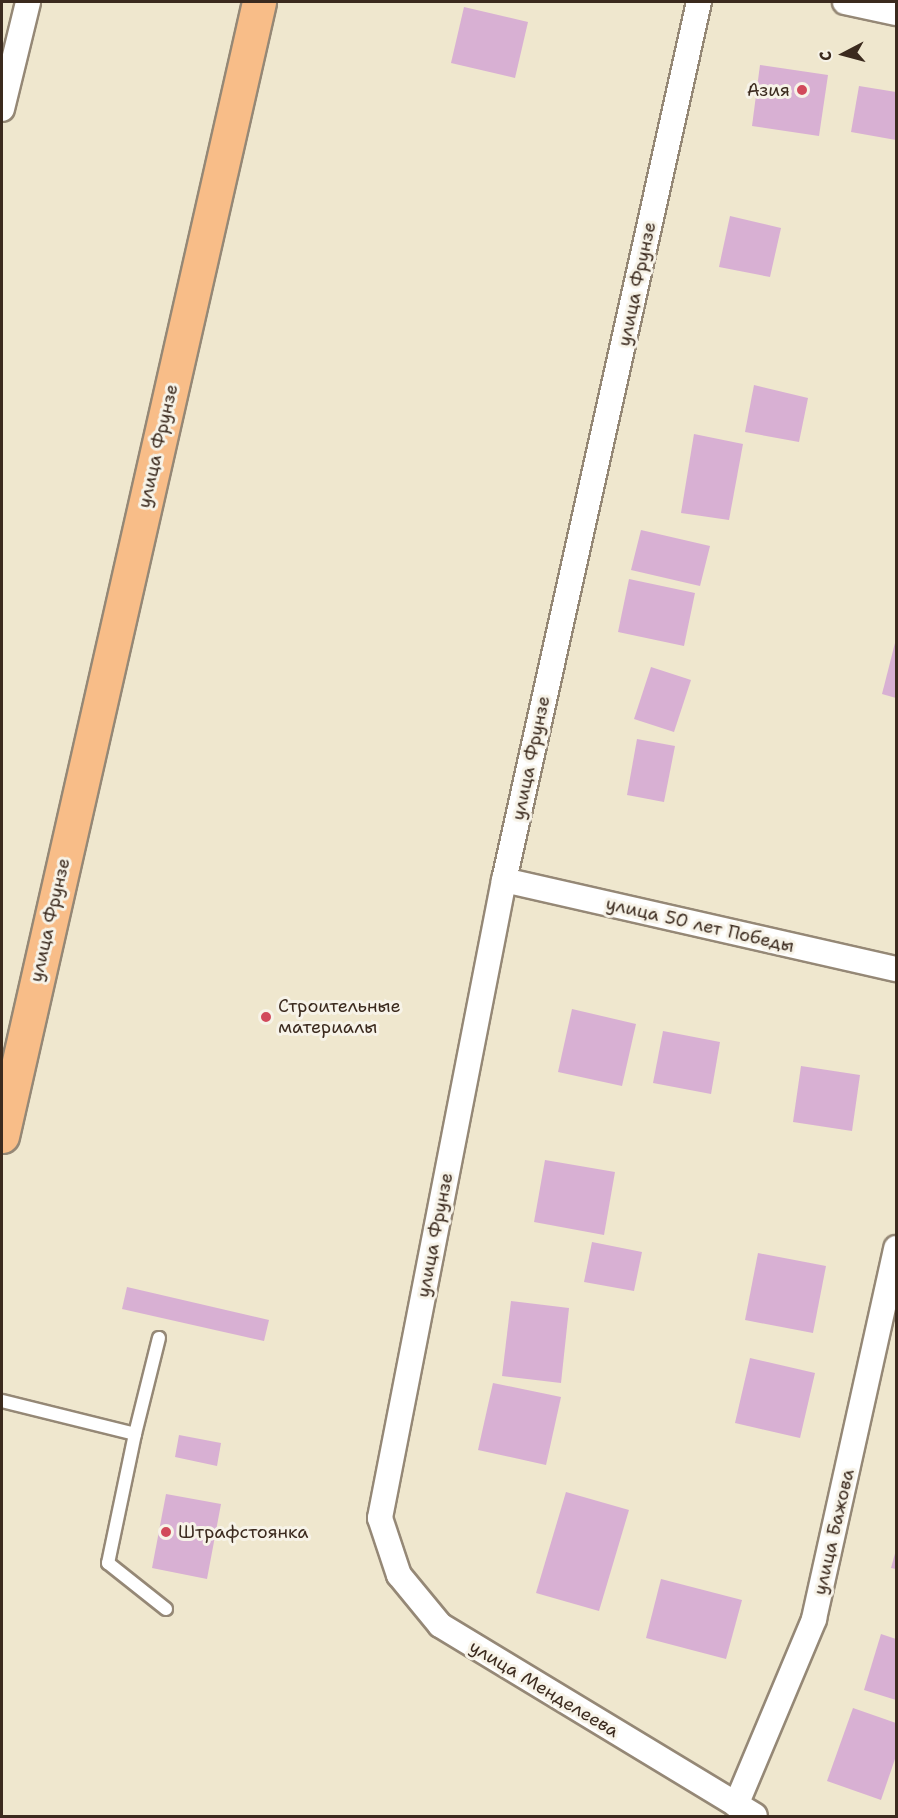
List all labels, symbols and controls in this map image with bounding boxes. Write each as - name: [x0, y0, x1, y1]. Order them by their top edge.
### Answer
- north arrow: [814, 24, 874, 84]
- text: С: [815, 50, 837, 62]
- place label: Азия: [747, 79, 790, 101]
- marker: Азия: [795, 83, 809, 97]
- street label: улица Фрунзе: [613, 220, 661, 348]
- street label: улица Фрунзе: [133, 382, 183, 510]
- street label: улица Фрунзе: [507, 694, 555, 822]
- street label: улица Фрунзе: [25, 856, 75, 984]
- street label: улица 50 лет Победы: [604, 893, 796, 957]
- place label: Строительные материалы: [278, 996, 401, 1038]
- marker: Строительные материалы: [259, 1010, 273, 1024]
- street label: улица Фрунзе: [412, 1171, 458, 1299]
- street label: улица Бажова: [809, 1467, 859, 1597]
- place label: Штрафстоянка: [178, 1521, 309, 1543]
- marker: Штрафстоянка: [159, 1525, 173, 1539]
- street label: улица Менделеева: [465, 1636, 623, 1742]

